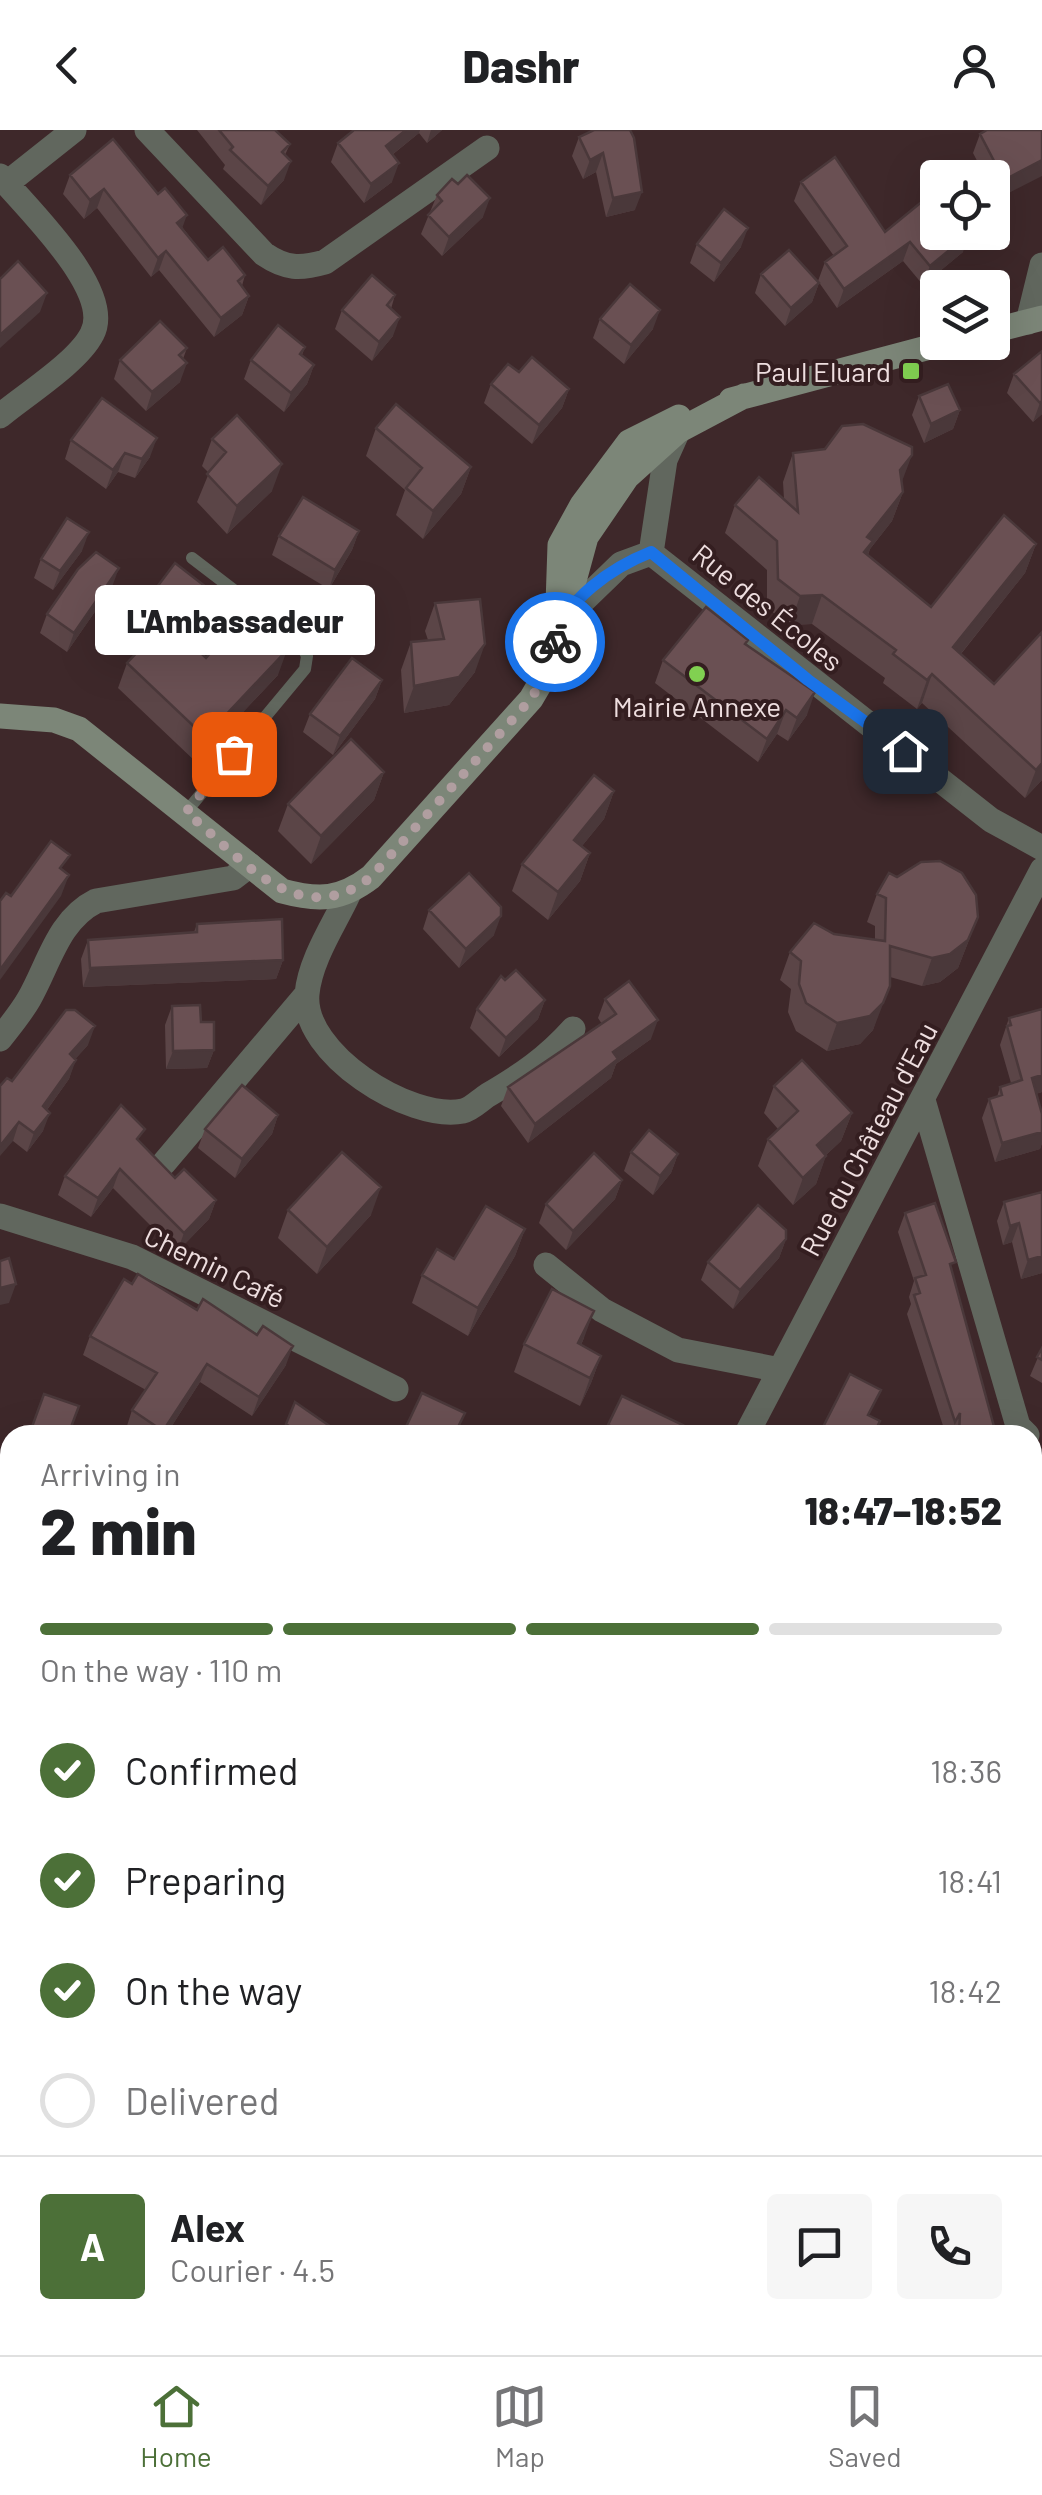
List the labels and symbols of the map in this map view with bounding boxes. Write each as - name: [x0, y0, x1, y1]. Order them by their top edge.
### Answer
- place label: Paul Eluard: [755, 354, 891, 388]
- marker: Paul Eluard: [900, 360, 922, 382]
- street label: Rue des Écoles: [686, 536, 850, 678]
- callout: L'Ambassadeur: [94, 584, 374, 654]
- courier: [505, 592, 605, 692]
- marker: Mairie Annexe: [686, 663, 708, 685]
- place label: Mairie Annexe: [613, 689, 781, 723]
- pin: [863, 709, 948, 794]
- pin: [192, 712, 277, 797]
- street label: Rue du Château d'Eau: [792, 1016, 944, 1262]
- street label: Chemin Café: [139, 1217, 291, 1315]

